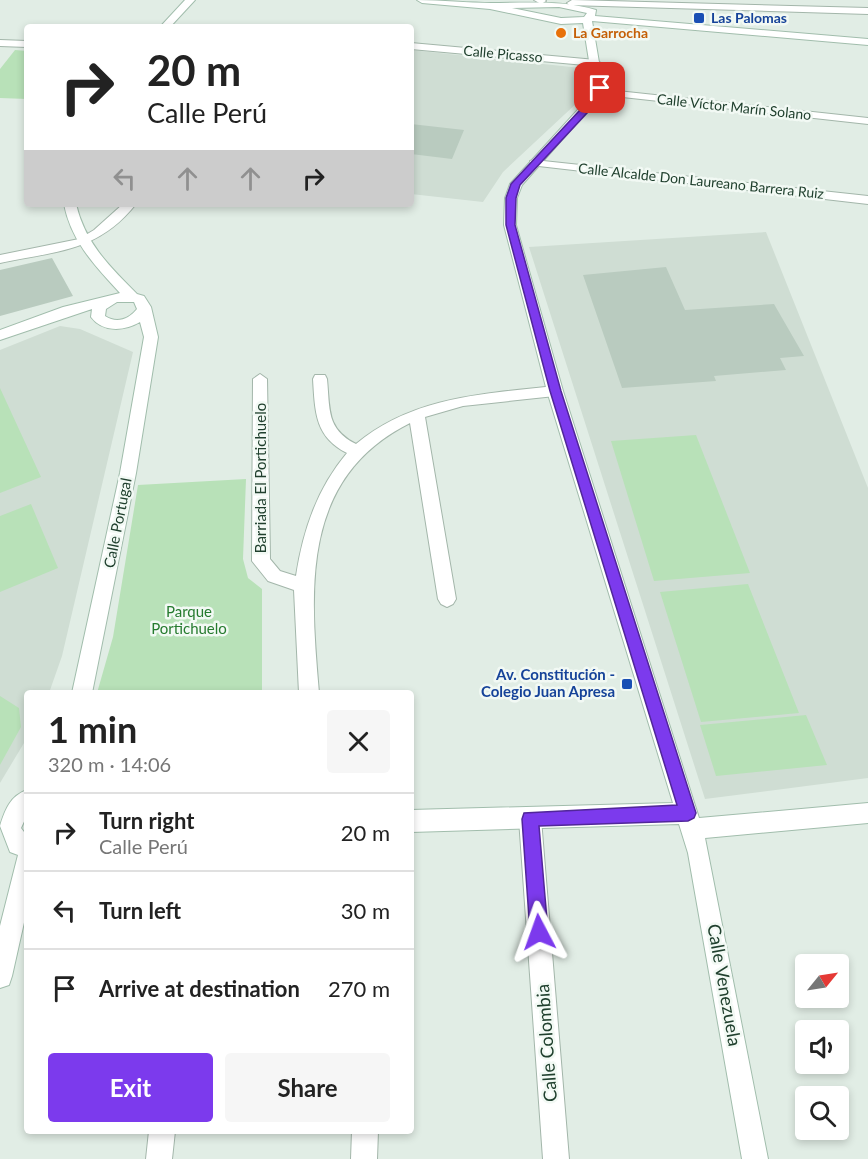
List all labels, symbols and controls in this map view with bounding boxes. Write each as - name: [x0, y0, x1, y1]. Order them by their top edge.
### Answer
- place label: Las Palomas: [711, 9, 787, 26]
- marker: Las Palomas: [692, 11, 706, 25]
- place label: La Garrocha: [573, 24, 648, 41]
- marker: La Garrocha: [554, 26, 568, 40]
- street label: Calle Picasso: [463, 42, 543, 65]
- text: 20 m: [147, 45, 241, 95]
- icon: right: [48, 48, 126, 126]
- pin: [574, 62, 625, 113]
- icon: arrive: [583, 71, 616, 104]
- street label: Calle Víctor Marín Solano: [656, 90, 812, 123]
- text: Calle Perú: [147, 96, 267, 129]
- street label: Calle Alcalde Don Laureano Barrera Ruiz: [577, 159, 825, 202]
- icon: left: [108, 162, 141, 195]
- icon: ahead: [171, 162, 204, 195]
- icon: ahead: [234, 162, 267, 195]
- icon: right: [297, 162, 330, 195]
- street label: Barriada El Portichuelo: [251, 403, 269, 553]
- street label: Calle Portugal: [99, 476, 135, 569]
- park label: Parque Portichuelo: [151, 602, 227, 637]
- place label: Av. Constitución - Colegio Juan Apresa: [481, 665, 615, 700]
- marker: Av. Constitución - Colegio Juan Apresa: [620, 677, 634, 691]
- text: 1 min: [48, 707, 137, 751]
- button: close: [327, 710, 390, 773]
- text: 320 m · 14:06: [48, 752, 171, 776]
- text: Turn right: [99, 807, 194, 834]
- icon: right: [48, 816, 81, 849]
- text: 20 m: [341, 819, 390, 846]
- text: Calle Perú: [99, 834, 188, 858]
- icon: left: [48, 894, 81, 927]
- text: Turn left: [99, 897, 181, 924]
- text: 30 m: [341, 897, 390, 924]
- position arrow: [507, 900, 571, 964]
- street label: Calle Venezuela: [703, 922, 747, 1048]
- north arrow: [795, 954, 849, 1008]
- map controls: [795, 954, 849, 1140]
- icon: arrive: [48, 972, 81, 1005]
- text: Arrive at destination: [99, 975, 300, 1002]
- text: 270 m: [328, 975, 390, 1002]
- street label: Calle Colombia: [531, 983, 561, 1103]
- button: sound: [795, 1020, 849, 1074]
- button: Exit: [48, 1053, 213, 1122]
- button: Share: [225, 1053, 390, 1122]
- button: search: [795, 1086, 849, 1140]

